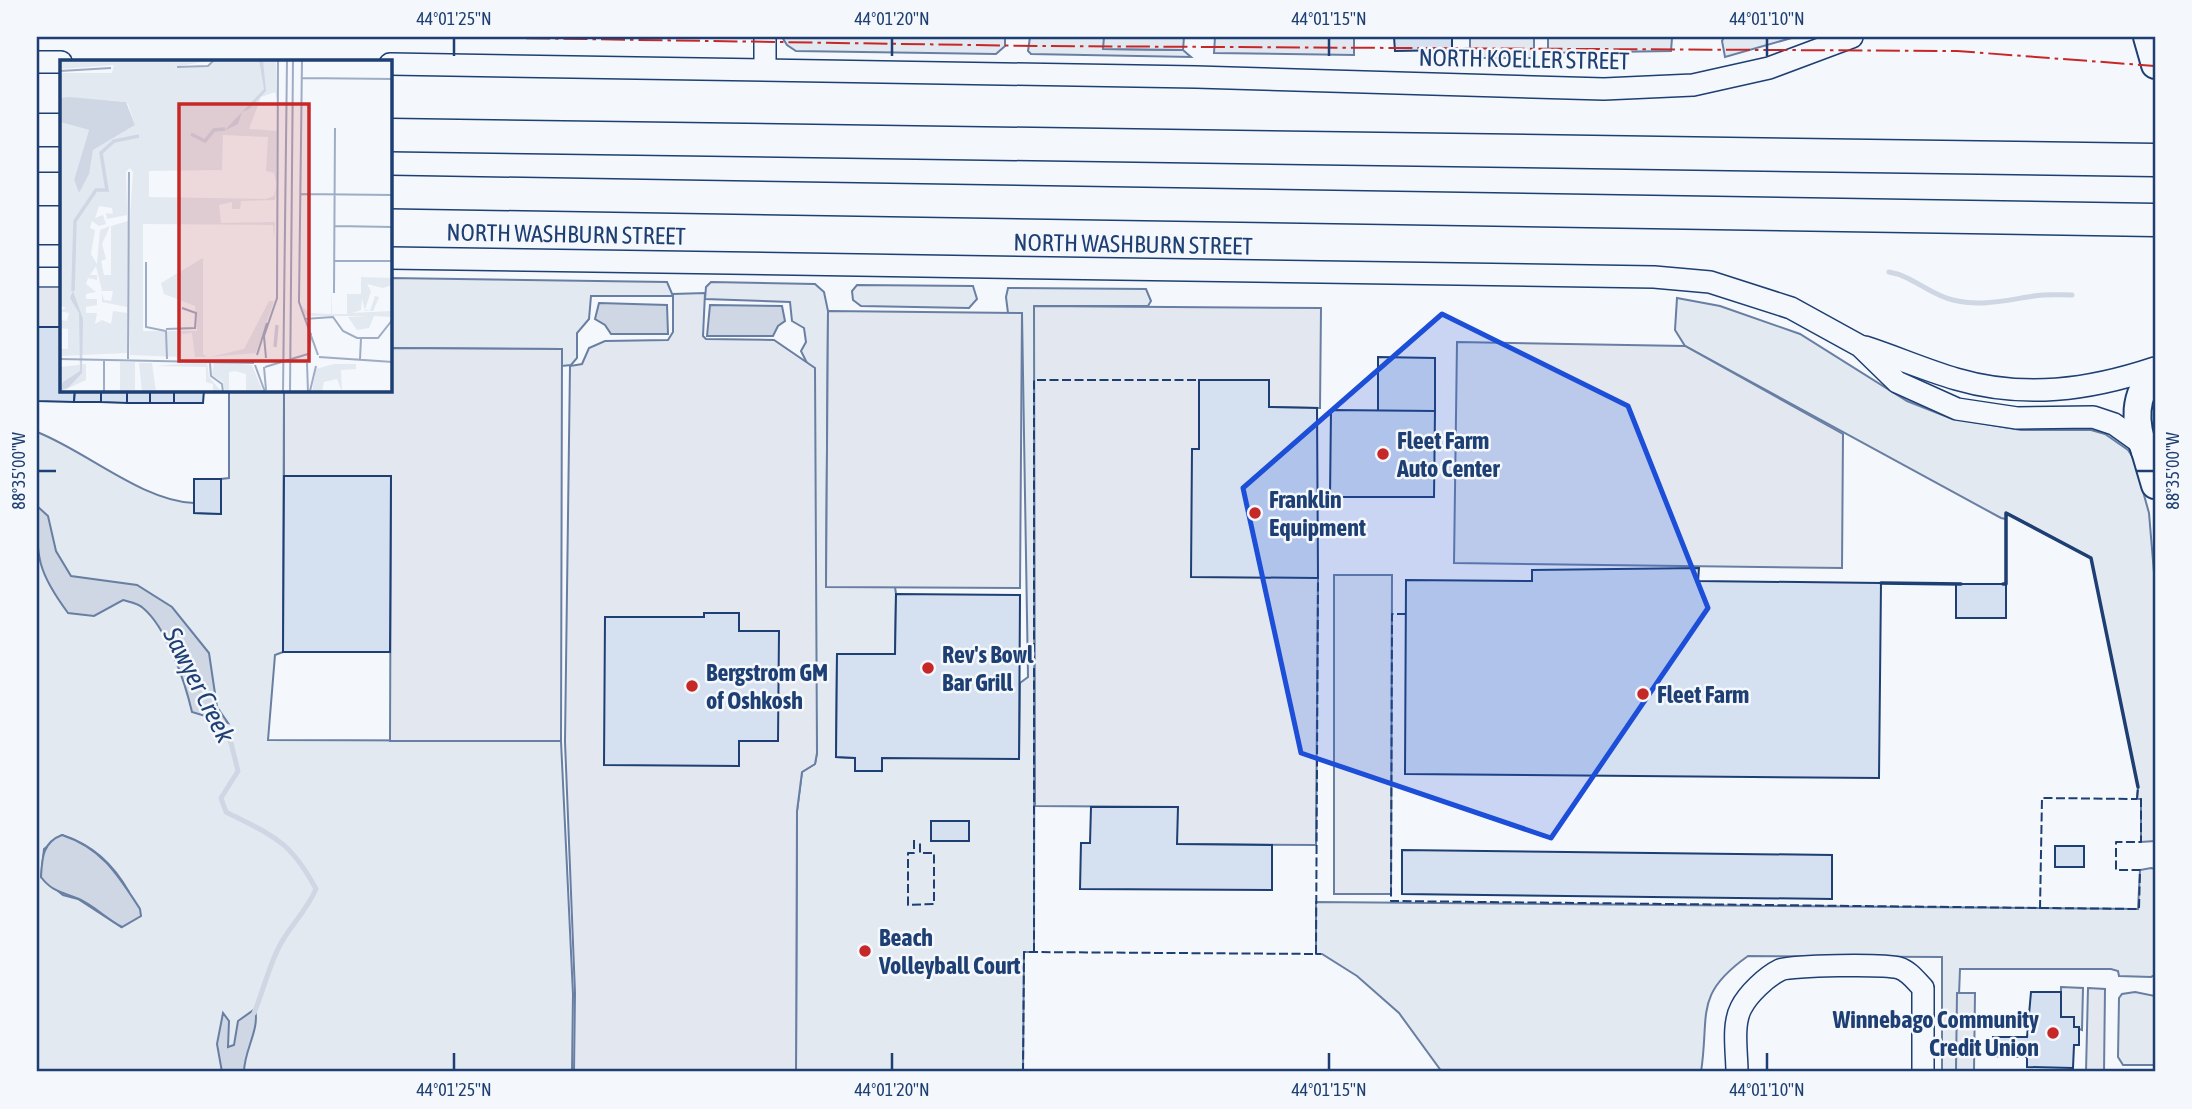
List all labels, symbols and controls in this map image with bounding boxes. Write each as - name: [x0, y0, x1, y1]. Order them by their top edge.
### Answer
- text: 44°01'25"N: [416, 8, 492, 29]
- text: 44°01'20"N: [854, 8, 930, 29]
- text: 44°01'15"N: [1291, 8, 1367, 29]
- text: 44°01'10"N: [1729, 8, 1805, 29]
- street label: NORTH KOELLER STREET: [1418, 44, 1630, 74]
- inset map: [60, 60, 392, 392]
- street label: NORTH WASHBURN STREET: [446, 218, 686, 250]
- street label: NORTH WASHBURN STREET: [1013, 228, 1253, 260]
- place label: Fleet Farm Auto Center: [1396, 427, 1500, 482]
- text: 88°35'00"W: [8, 432, 29, 510]
- text: 88°35'00"W: [2162, 432, 2183, 510]
- marker: Fleet Farm Auto Center: [1375, 446, 1391, 462]
- place label: Franklin Equipment: [1269, 486, 1366, 541]
- marker: Franklin Equipment: [1247, 505, 1263, 521]
- water label: Sawyer Creek: [157, 622, 241, 748]
- place label: Rev's Bowl Bar Grill: [942, 641, 1034, 696]
- place label: Bergstrom GM of Oshkosh: [706, 659, 828, 714]
- marker: Rev's Bowl Bar Grill: [920, 660, 936, 676]
- marker: Bergstrom GM of Oshkosh: [684, 678, 700, 694]
- place label: Fleet Farm: [1657, 681, 1749, 708]
- marker: Fleet Farm: [1635, 686, 1651, 702]
- place label: Beach Volleyball Court: [878, 924, 1020, 979]
- marker: Beach Volleyball Court: [857, 943, 873, 959]
- place label: Winnebago Community Credit Union: [1832, 1006, 2039, 1061]
- marker: Winnebago Community Credit Union: [2045, 1025, 2061, 1041]
- text: 44°01'25"N: [416, 1079, 492, 1100]
- text: 44°01'20"N: [854, 1079, 930, 1100]
- text: 44°01'15"N: [1291, 1079, 1367, 1100]
- text: 44°01'10"N: [1729, 1079, 1805, 1100]

